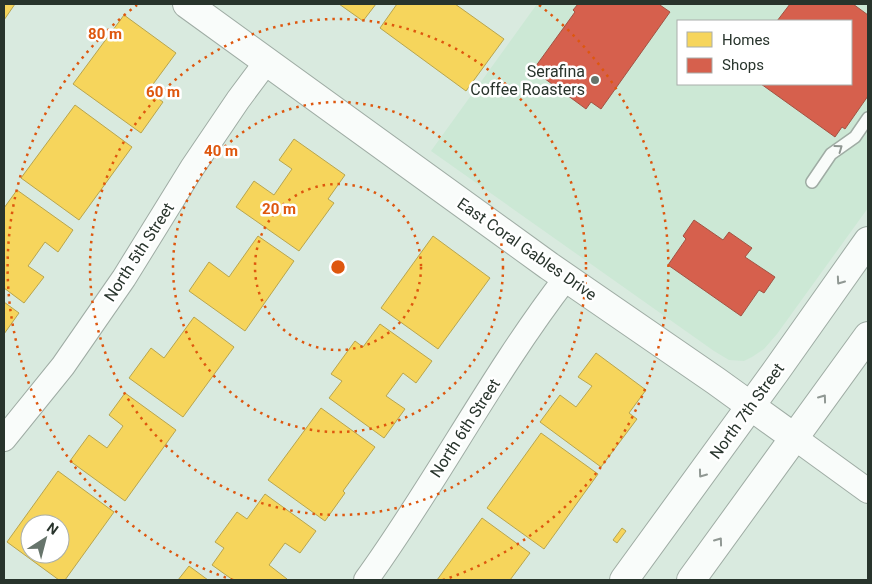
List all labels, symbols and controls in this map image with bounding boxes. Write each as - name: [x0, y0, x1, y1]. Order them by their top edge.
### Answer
- legend: [677, 20, 852, 85]
- text: 80 m: [88, 25, 122, 43]
- text: Homes: [722, 31, 770, 49]
- text: Shops: [722, 56, 764, 74]
- place label: Serafina Coffee Roasters: [470, 62, 585, 99]
- marker: Serafina Coffee Roasters: [589, 74, 601, 86]
- text: 60 m: [146, 83, 180, 101]
- text: 40 m: [204, 142, 238, 160]
- one-way arrow: [833, 146, 842, 154]
- street label: East Coral Gables Drive: [454, 194, 600, 304]
- street label: North 5th Street: [100, 199, 178, 305]
- text: 20 m: [262, 200, 296, 218]
- centre of rings: [329, 258, 347, 276]
- one-way arrow: [837, 275, 846, 285]
- street label: North 7th Street: [706, 359, 788, 463]
- street label: North 6th Street: [426, 375, 504, 481]
- one-way arrow: [817, 394, 826, 404]
- one-way arrow: [699, 468, 708, 477]
- north arrow: [20, 514, 70, 564]
- text: N: [44, 519, 61, 538]
- one-way arrow: [714, 538, 722, 547]

